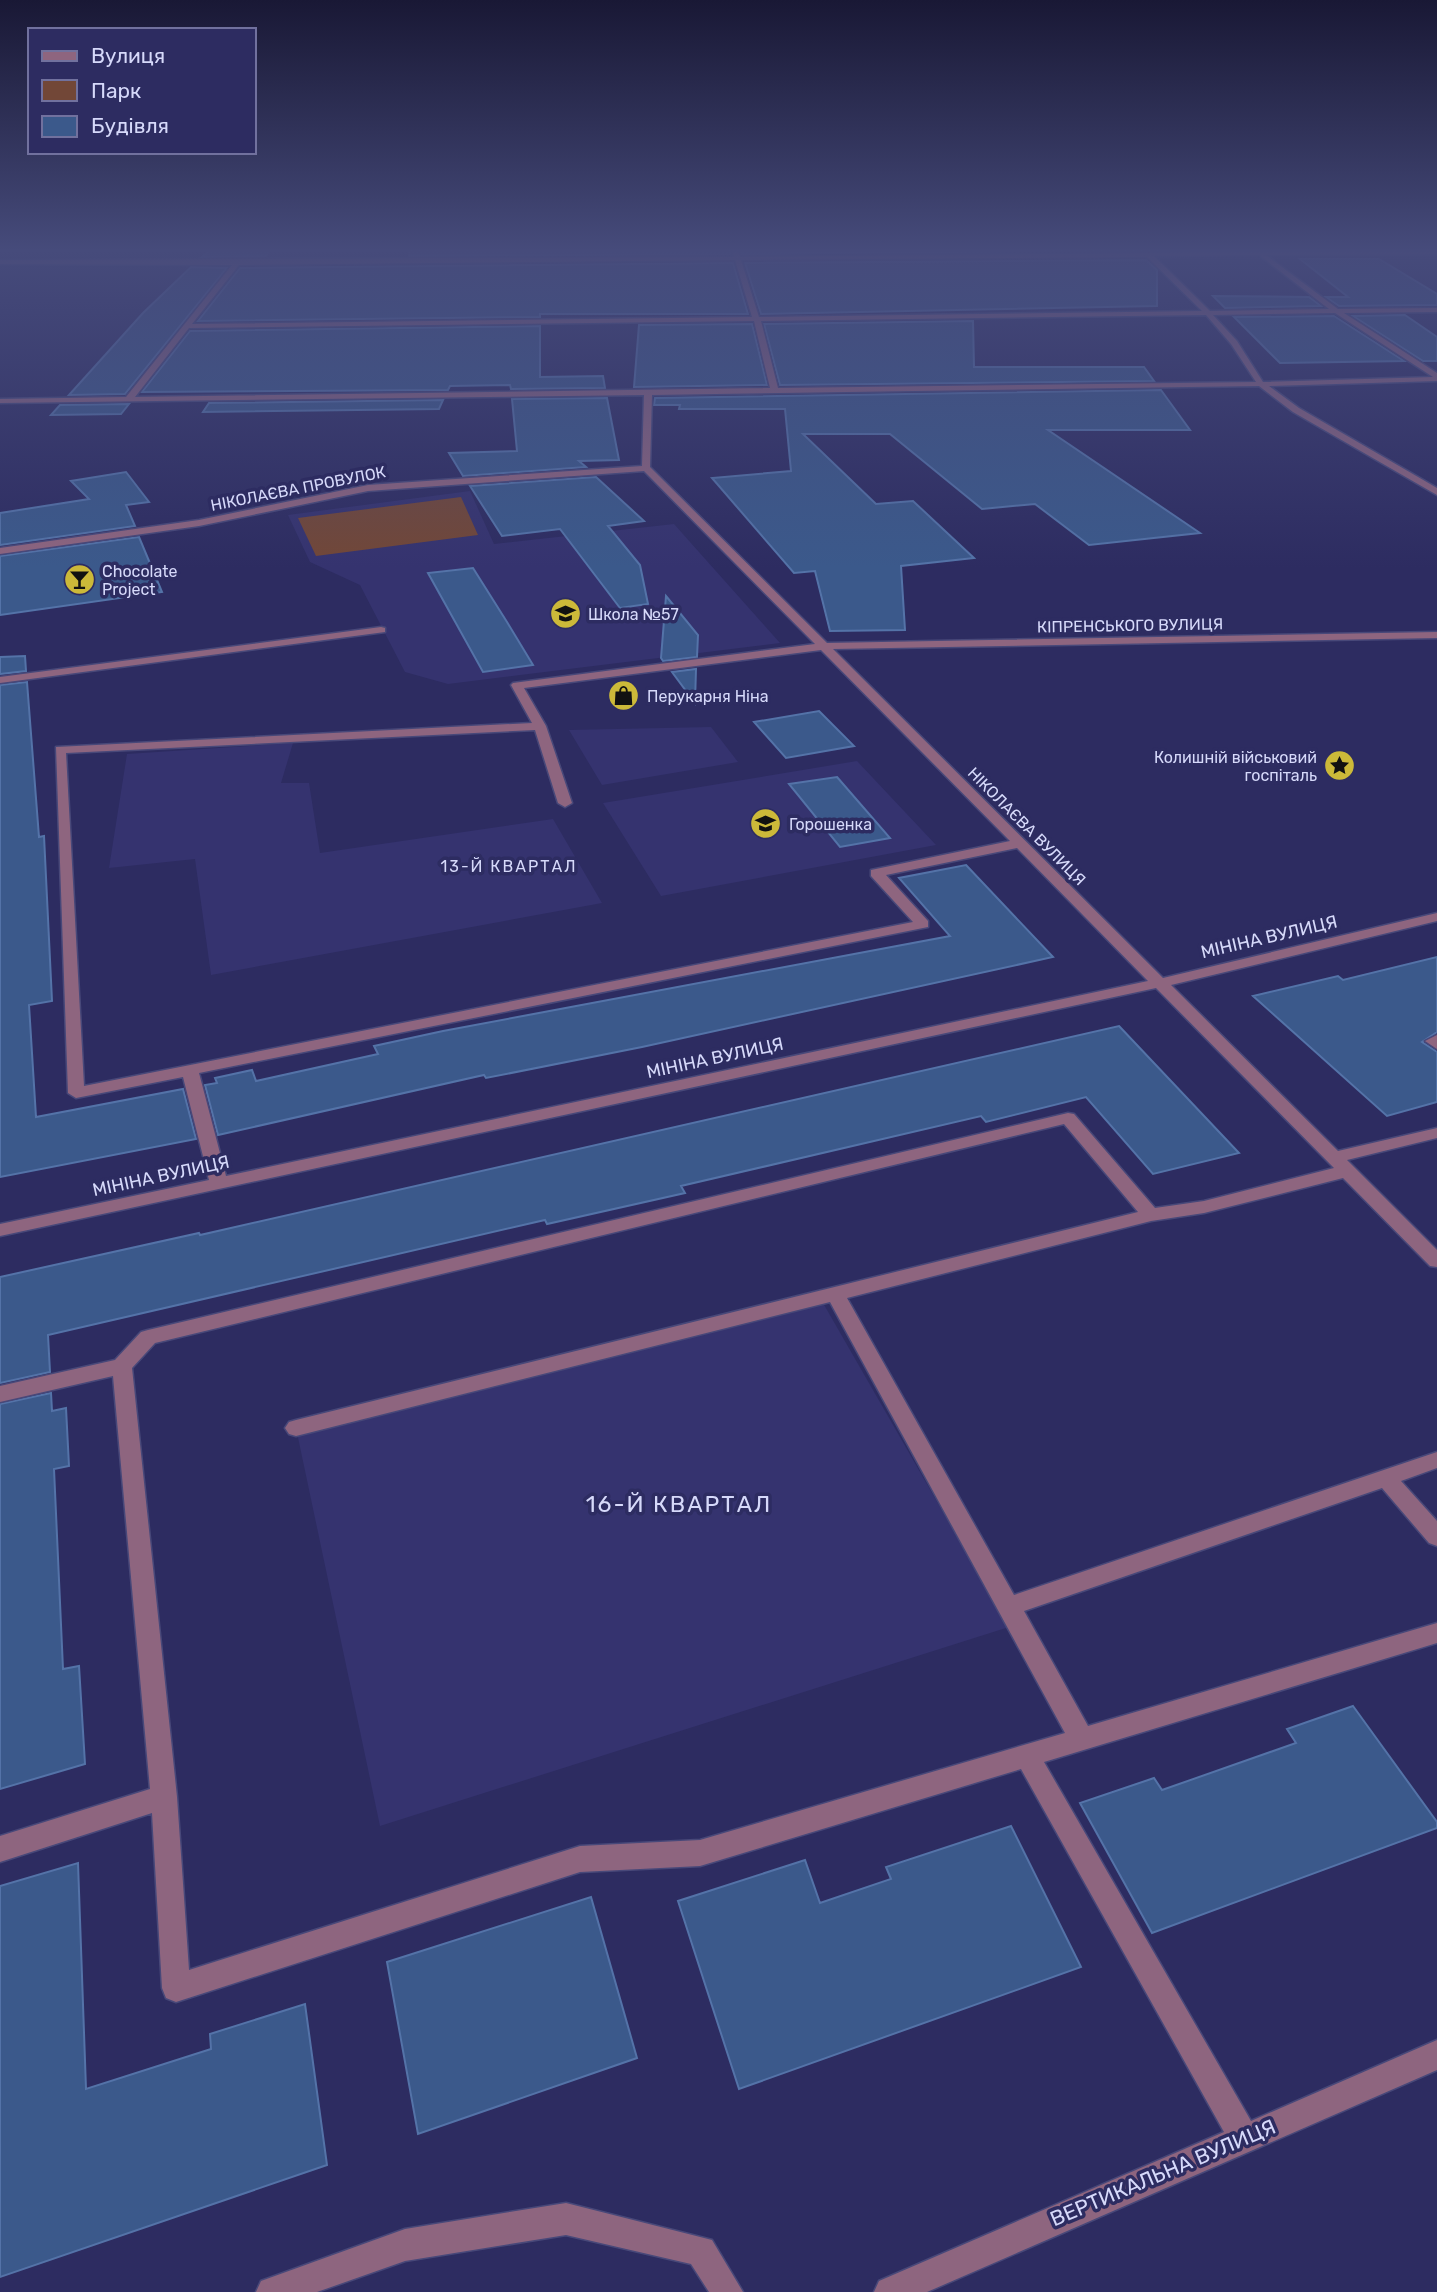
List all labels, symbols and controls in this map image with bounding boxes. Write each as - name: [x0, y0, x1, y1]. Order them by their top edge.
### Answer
- legend: [28, 28, 256, 154]
- text: Вулиця: [91, 43, 165, 68]
- text: Парк: [91, 78, 141, 103]
- text: Будівля: [91, 113, 169, 138]
- street label: НІКОЛАЄВА ПРОВУЛОК: [209, 462, 387, 515]
- place label: Chocolate Project: [102, 562, 177, 599]
- bar icon: Chocolate Project: [62, 563, 96, 597]
- school or university icon: Школа №57: [548, 597, 582, 631]
- place label: Школа №57: [588, 605, 679, 624]
- street label: КІПРЕНСЬКОГО ВУЛИЦЯ: [1037, 614, 1223, 637]
- shop icon: Перукарня Ніна: [607, 679, 641, 713]
- place label: Перукарня Ніна: [647, 687, 769, 706]
- place label: Колишній військовий госпіталь: [1154, 748, 1317, 785]
- place icon: Колишній військовий госпіталь: [1323, 749, 1357, 783]
- street label: НІКОЛАЄВА ВУЛИЦЯ: [964, 764, 1089, 889]
- school or university icon: Горошенка: [749, 807, 783, 841]
- place label: Горошенка: [789, 815, 872, 834]
- district label: 13-Й КВАРТАЛ: [440, 857, 578, 876]
- street label: МІНІНА ВУЛИЦЯ: [1199, 911, 1339, 963]
- street label: МІНІНА ВУЛИЦЯ: [644, 1033, 786, 1083]
- street label: МІНІНА ВУЛИЦЯ: [90, 1151, 232, 1201]
- district label: 16-Й КВАРТАЛ: [586, 1490, 772, 1518]
- street label: ВЕРТИКАЛЬНА ВУЛИЦЯ: [1046, 2114, 1279, 2231]

